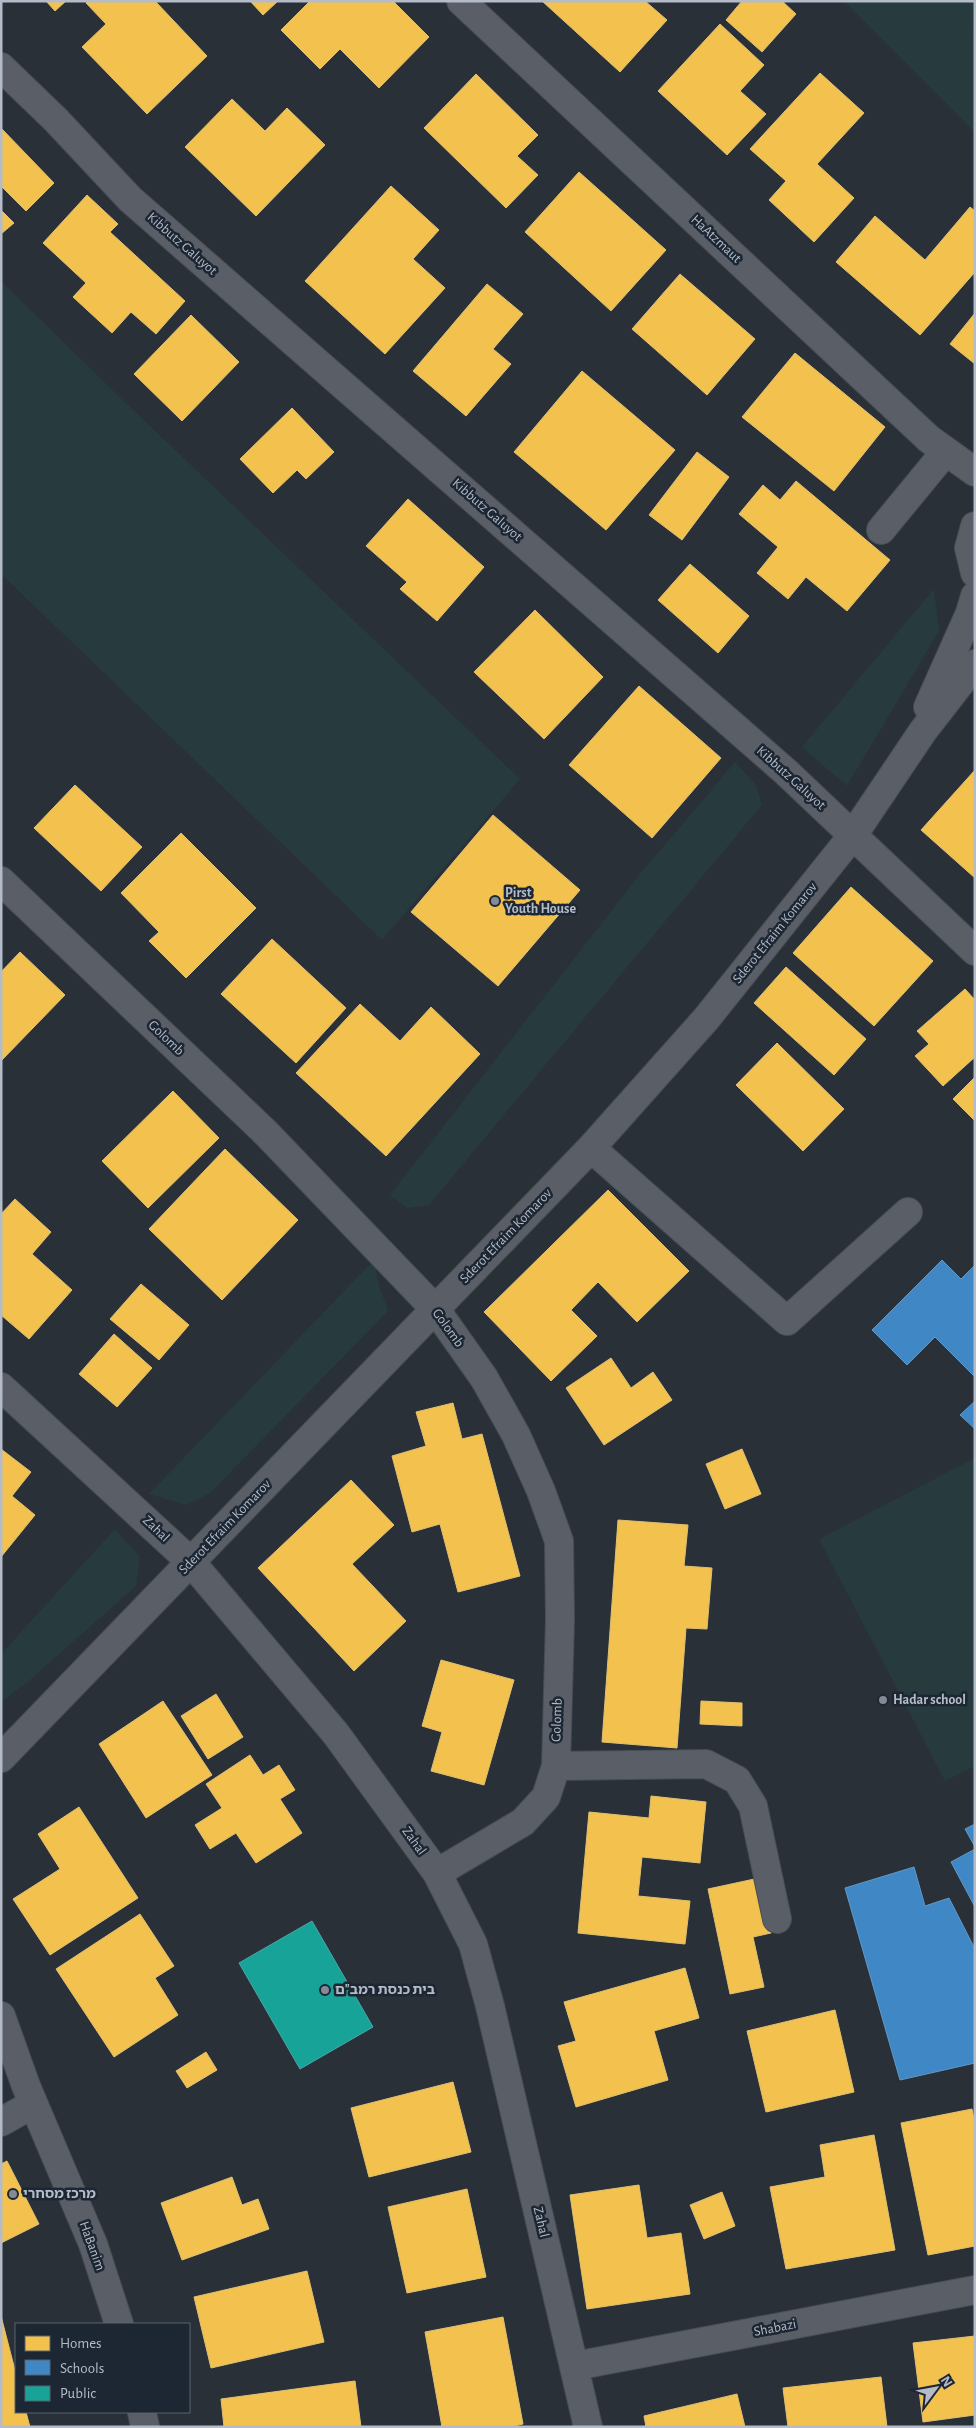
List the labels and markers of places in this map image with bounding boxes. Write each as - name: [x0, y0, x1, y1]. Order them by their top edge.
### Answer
- place label: Pirst Youth House: [505, 886, 576, 916]
- marker: Pirst Youth House: [489, 895, 501, 907]
- place label: Hadar school: [893, 1693, 966, 1707]
- marker: Hadar school: [877, 1694, 889, 1706]
- place label: בית כנסת רמב"ם: [335, 1983, 435, 1997]
- marker: בית כנסת רמב"ם: [319, 1984, 331, 1996]
- place label: מרכז מסחרי: [23, 2187, 96, 2201]
- marker: מרכז מסחרי: [7, 2188, 19, 2200]

